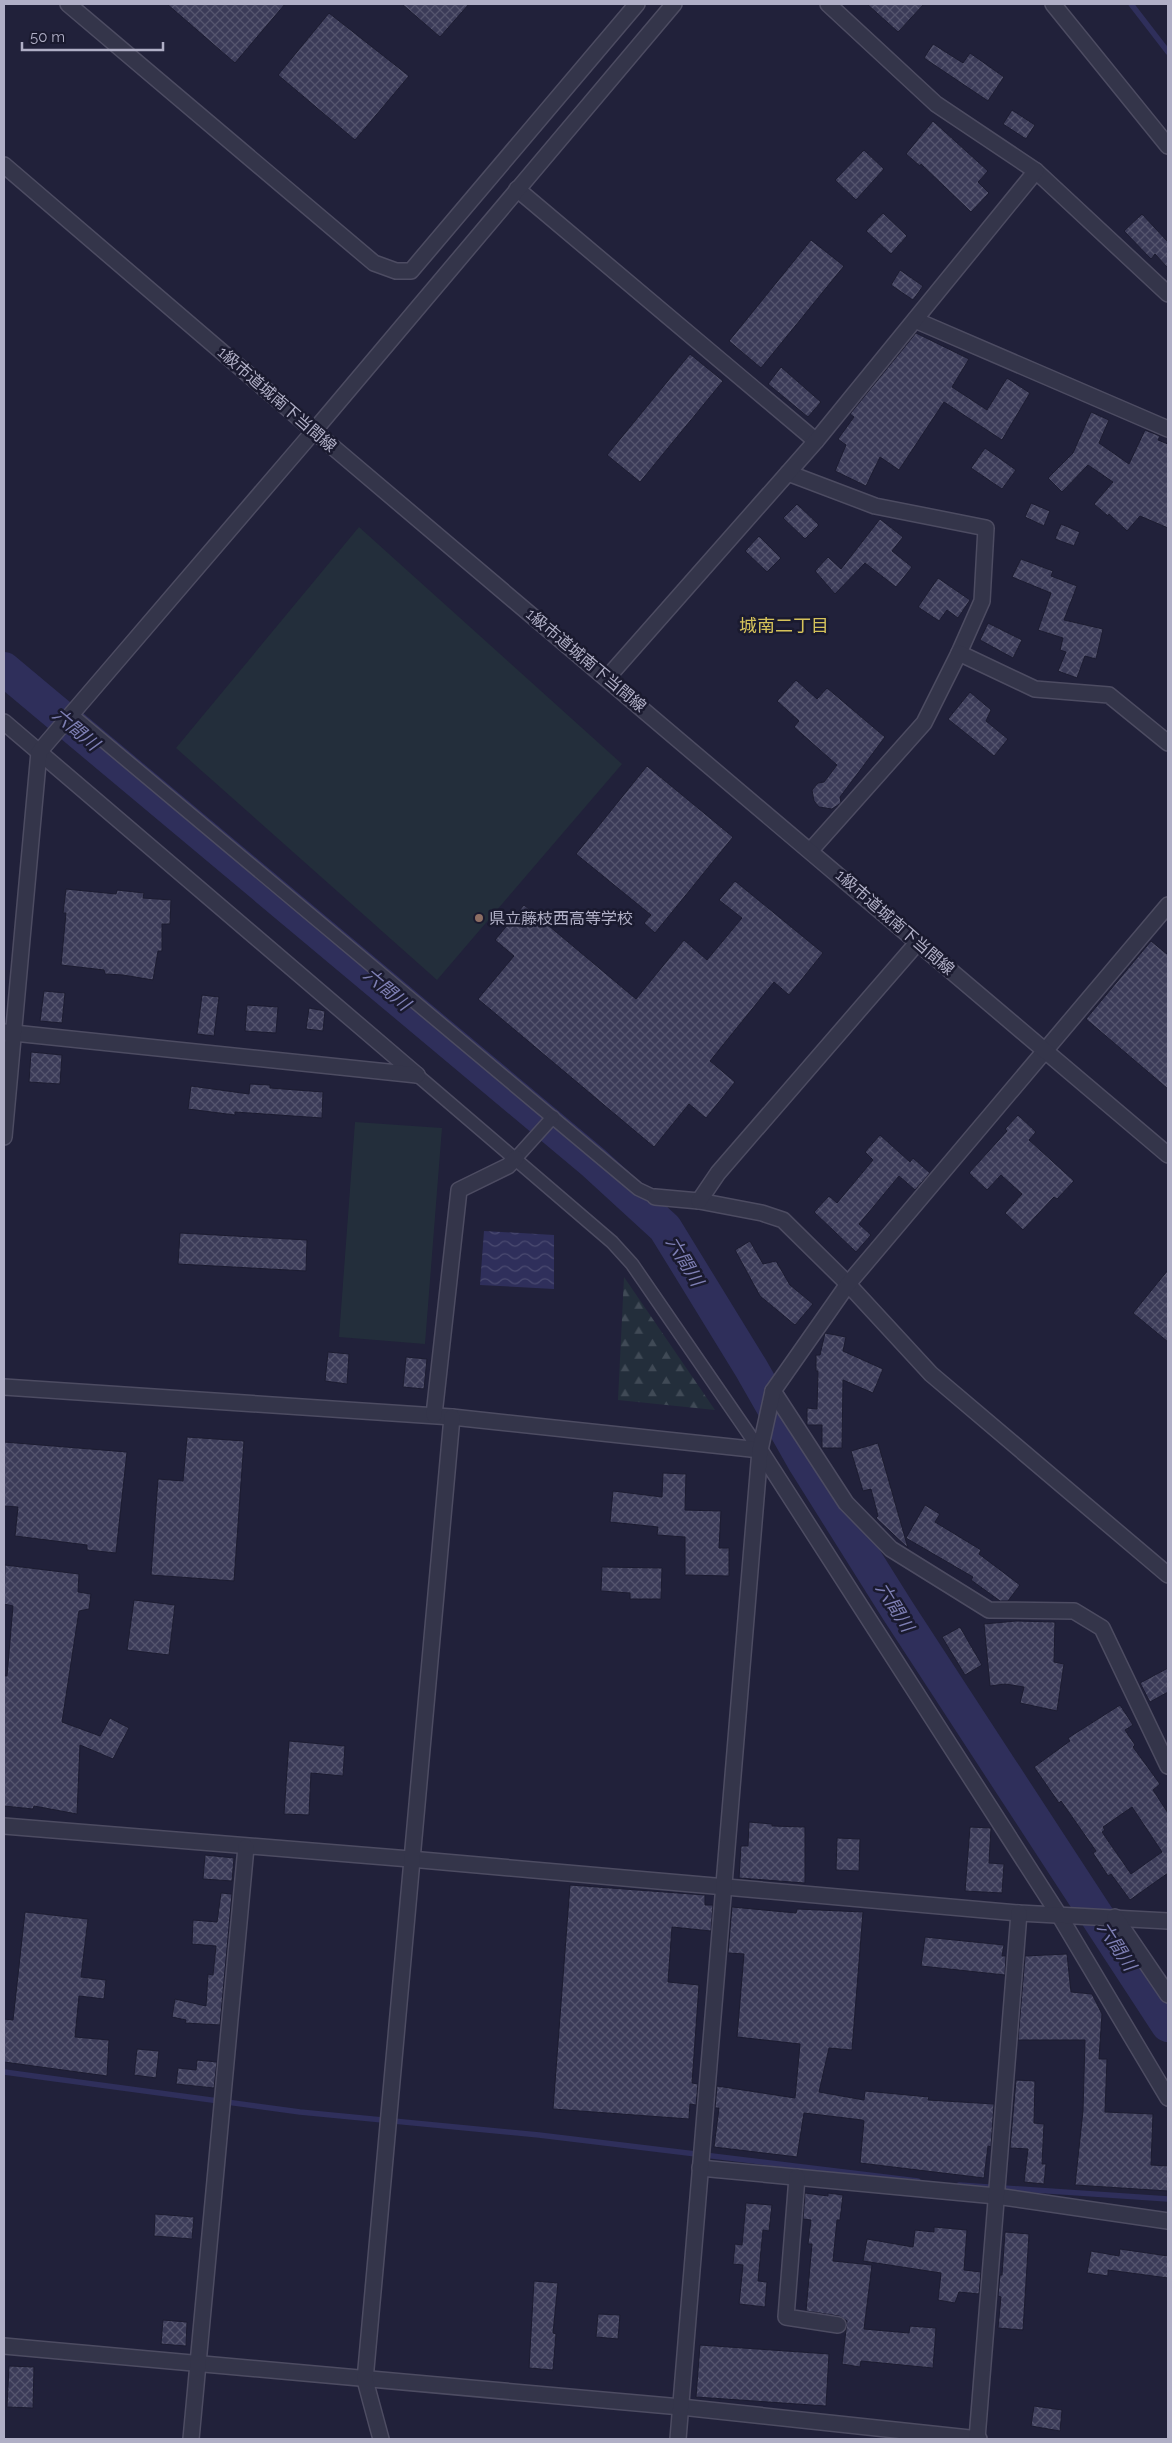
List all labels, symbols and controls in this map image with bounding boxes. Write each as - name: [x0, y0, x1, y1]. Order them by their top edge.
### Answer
- scale bar: [22, 20, 164, 52]
- text: 50 m: [30, 28, 65, 46]
- street label: 1級市道城南下当間線: [214, 342, 340, 456]
- street label: 1級市道城南下当間線: [522, 604, 650, 716]
- district label: 城南二丁目: [739, 615, 829, 636]
- water label: 六間川: [49, 704, 105, 756]
- street label: 1級市道城南下当間線: [832, 865, 958, 979]
- place label: 県立藤枝西高等学校: [489, 909, 633, 928]
- marker: 県立藤枝西高等学校: [473, 912, 485, 924]
- water label: 六間川: [360, 964, 416, 1016]
- water label: 六間川: [662, 1232, 709, 1291]
- water label: 六間川: [872, 1579, 919, 1637]
- water label: 六間川: [1093, 1918, 1142, 1976]

